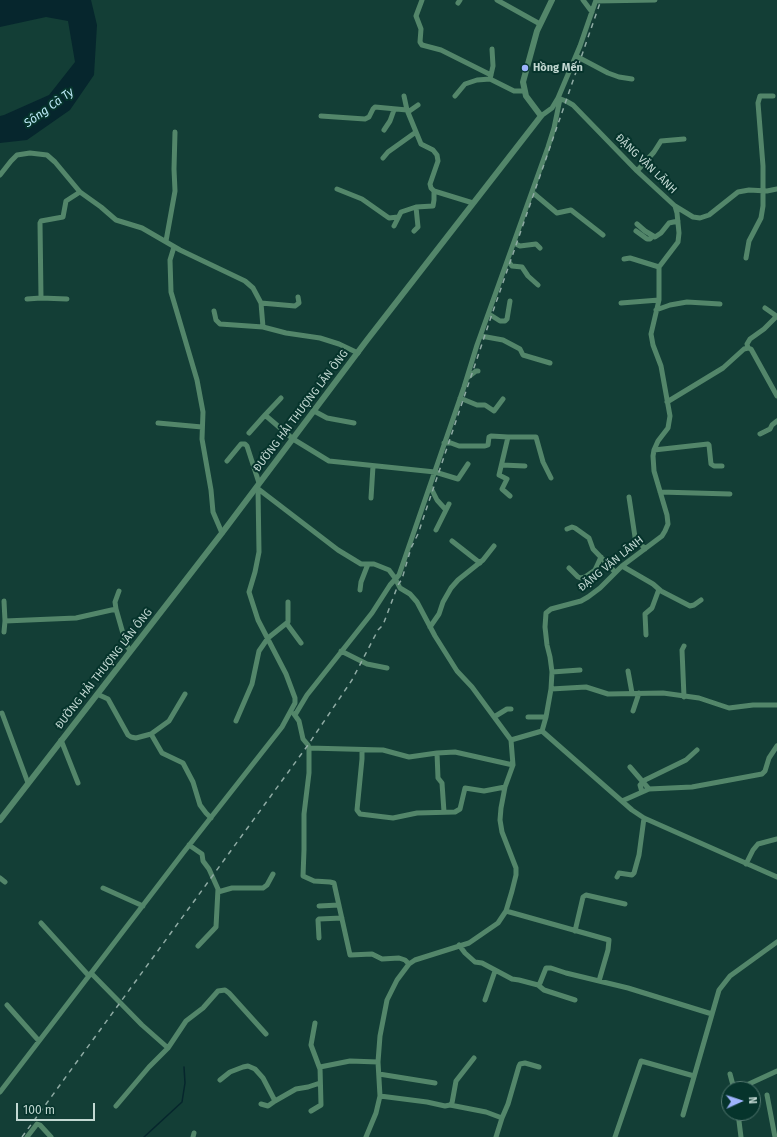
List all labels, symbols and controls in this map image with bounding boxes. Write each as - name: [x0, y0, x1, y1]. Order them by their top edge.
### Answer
- place label: Hồng Mến: [533, 61, 583, 75]
- marker: Hồng Mến: [520, 63, 530, 73]
- water label: Sông Cà Ty: [21, 85, 77, 131]
- street label: ĐẶNG VĂN LÃNH: [613, 131, 679, 197]
- street label: ĐƯỜNG HẢI THƯỢNG LÃN ÔNG: [251, 347, 351, 475]
- street label: ĐẶNG VĂN LÃNH: [576, 534, 646, 594]
- street label: ĐƯỜNG HẢI THƯỢNG LÃN ÔNG: [53, 606, 155, 732]
- north arrow: [721, 1081, 761, 1121]
- scale bar: [18, 1095, 97, 1121]
- text: N: [746, 1096, 759, 1104]
- text: 100 m: [23, 1103, 55, 1117]

